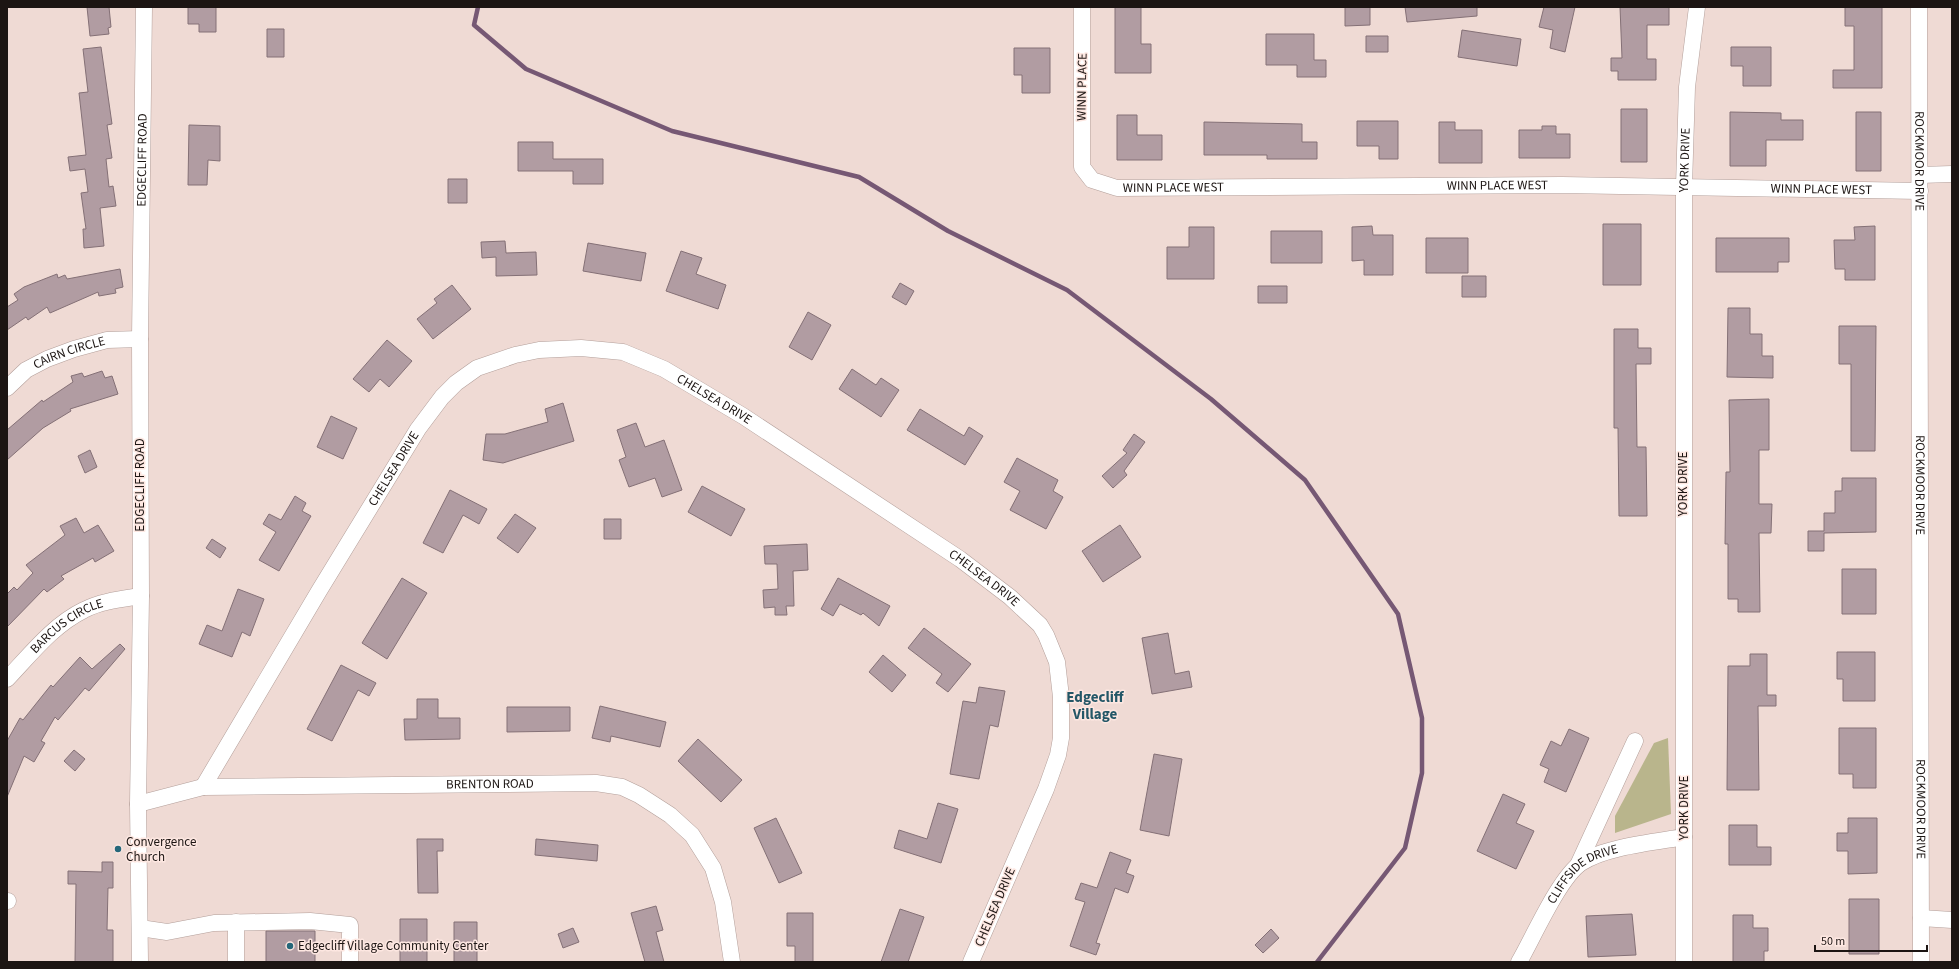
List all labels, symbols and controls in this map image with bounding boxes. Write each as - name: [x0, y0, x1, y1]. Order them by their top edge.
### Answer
- street label: WINN PLACE: [1072, 53, 1092, 121]
- street label: ROCKMOOR DRIVE: [1910, 111, 1928, 211]
- street label: EDGECLIFF ROAD: [133, 113, 152, 207]
- street label: YORK DRIVE: [1675, 127, 1695, 193]
- street label: WINN PLACE WEST: [1447, 176, 1548, 195]
- street label: WINN PLACE WEST: [1123, 178, 1224, 197]
- street label: WINN PLACE WEST: [1770, 179, 1872, 199]
- street label: CAIRN CIRCLE: [30, 332, 107, 374]
- street label: CHELSEA DRIVE: [673, 370, 756, 428]
- street label: CHELSEA DRIVE: [364, 428, 424, 510]
- street label: ROCKMOOR DRIVE: [1911, 435, 1929, 535]
- street label: EDGECLIFF ROAD: [131, 438, 149, 532]
- street label: YORK DRIVE: [1674, 452, 1692, 517]
- street label: CHELSEA DRIVE: [945, 545, 1024, 611]
- street label: BARCUS CIRCLE: [26, 594, 105, 657]
- district label: Edgecliff Village: [1066, 687, 1125, 725]
- street label: ROCKMOOR DRIVE: [1912, 759, 1930, 859]
- street label: BRENTON ROAD: [446, 775, 534, 794]
- street label: YORK DRIVE: [1675, 776, 1693, 841]
- place label: Convergence Church: [126, 833, 196, 866]
- street label: CLIFFSIDE DRIVE: [1543, 840, 1620, 907]
- marker: Convergence Church: [113, 844, 123, 854]
- street label: CHELSEA DRIVE: [970, 864, 1020, 949]
- scale bar: [1815, 927, 1927, 953]
- text: 50 m: [1821, 933, 1845, 950]
- place label: Edgecliff Village Community Center: [298, 937, 489, 955]
- marker: Edgecliff Village Community Center: [285, 941, 295, 951]

